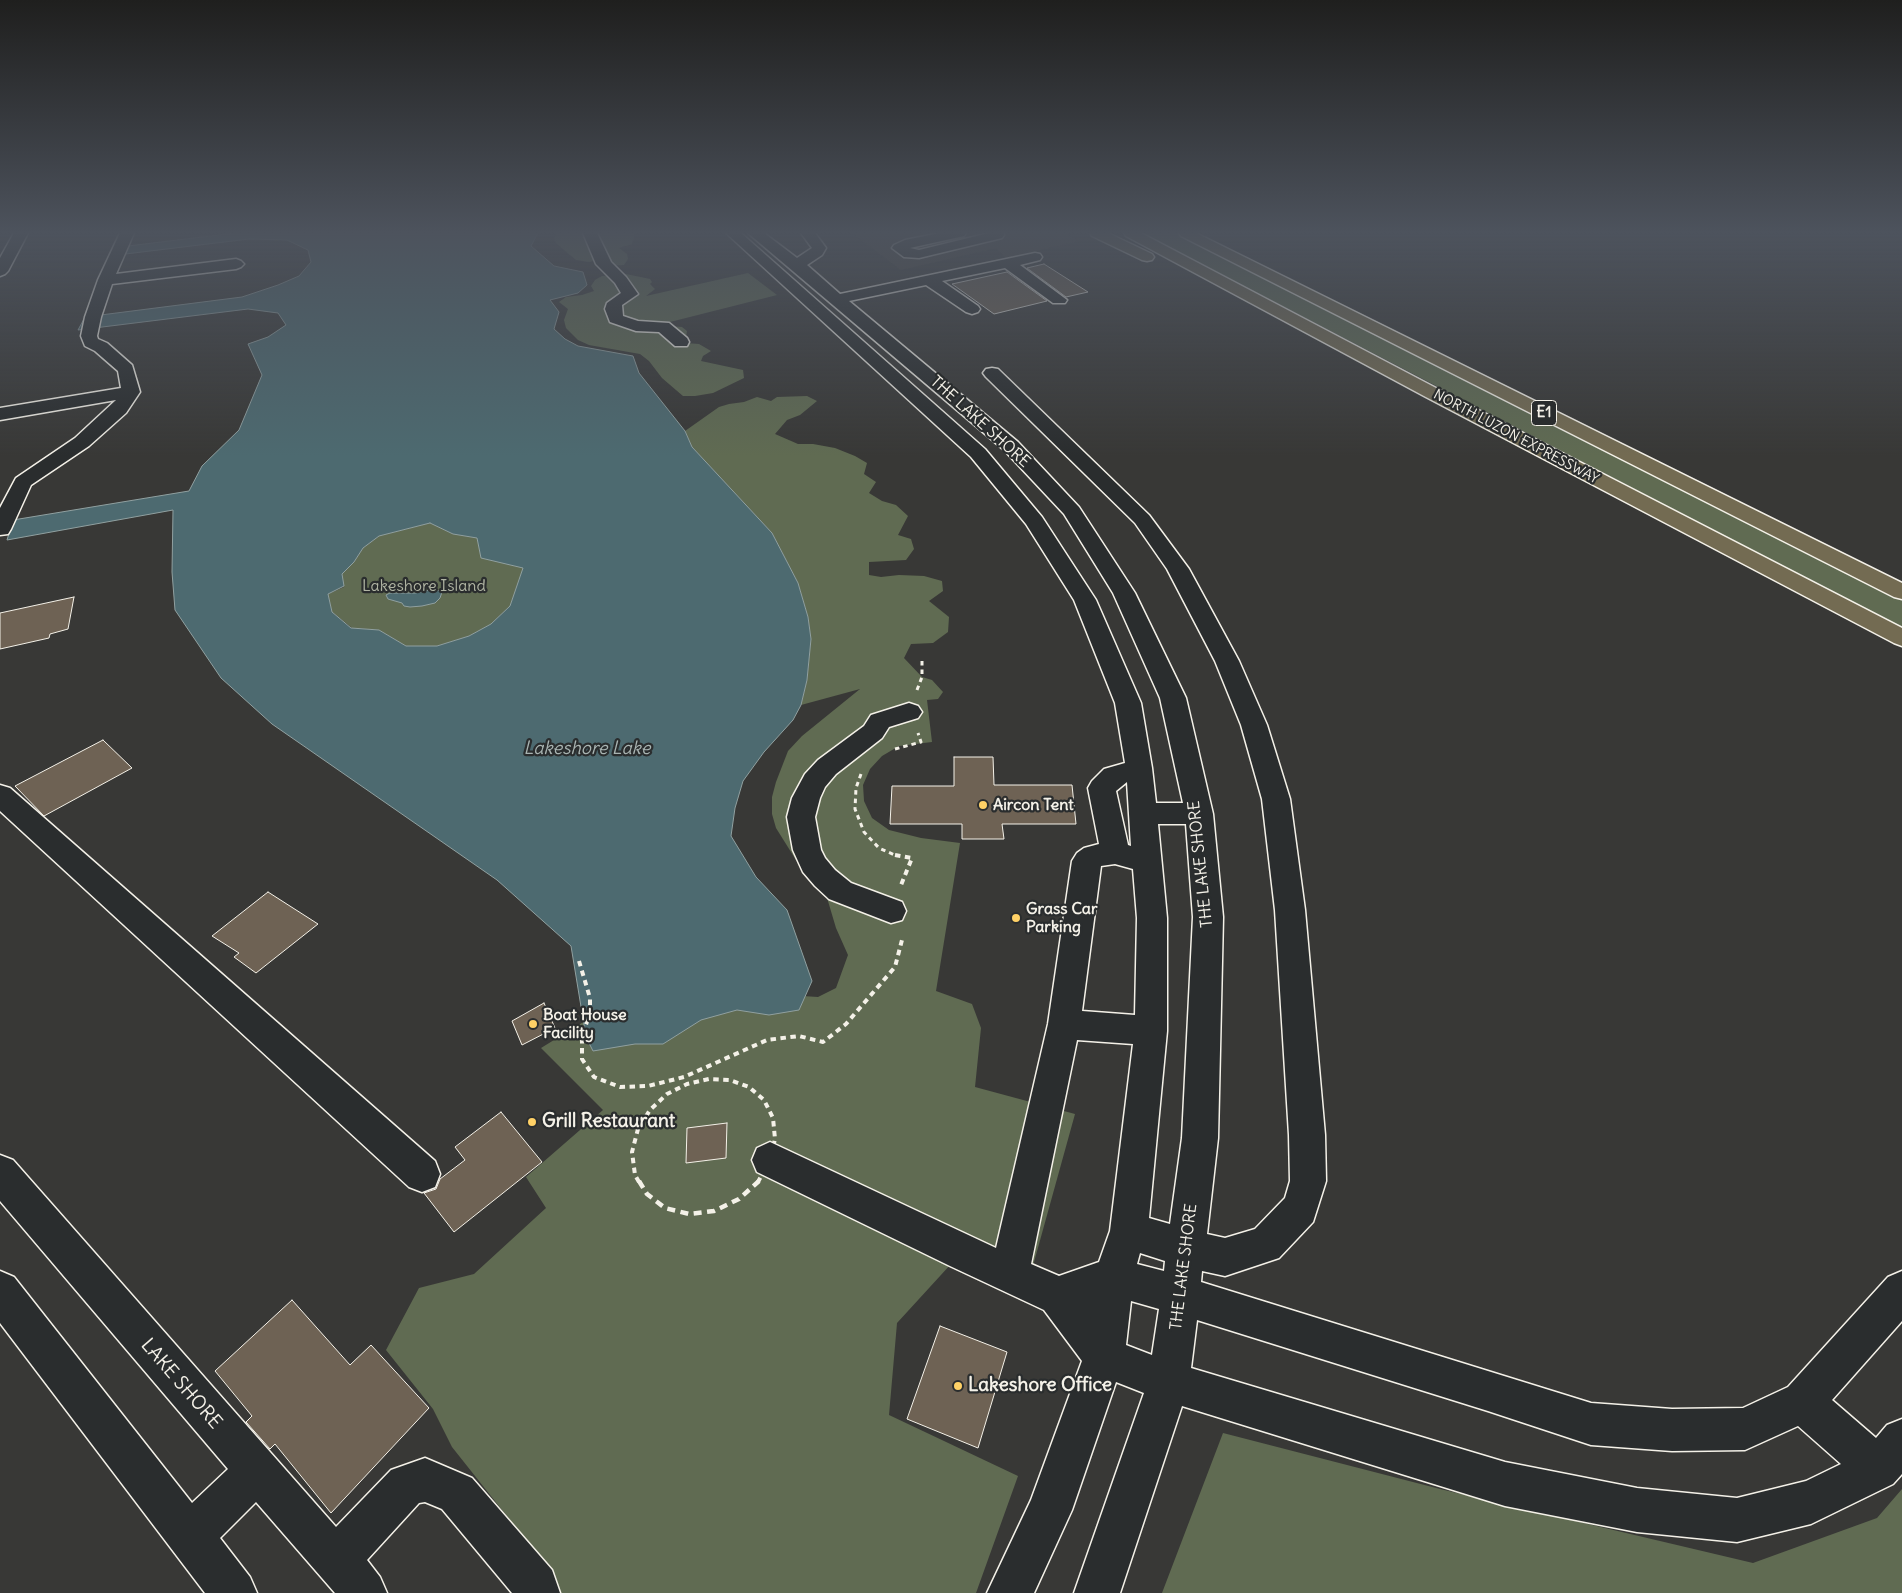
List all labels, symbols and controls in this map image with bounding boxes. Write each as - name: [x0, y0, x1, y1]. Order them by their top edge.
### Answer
- street label: THE LAKE SHORE: [926, 372, 1034, 472]
- street label: NORTH LUZON EXPRESSWAY: [1431, 386, 1601, 488]
- road number: E1: [1532, 400, 1556, 426]
- park label: Lakeshore Island: [362, 576, 486, 596]
- water label: Lakeshore Lake: [524, 738, 650, 760]
- place label: Aircon Tent: [993, 795, 1074, 815]
- marker: Aircon Tent: [977, 799, 989, 811]
- street label: THE LAKE SHORE: [1185, 800, 1217, 928]
- place label: Grass Car Parking: [1026, 899, 1097, 937]
- marker: Grass Car Parking: [1010, 912, 1022, 924]
- place label: Boat House Facility: [543, 1005, 627, 1043]
- marker: Boat House Facility: [527, 1018, 539, 1030]
- place label: Grill Restaurant: [542, 1111, 675, 1133]
- marker: Grill Restaurant: [526, 1116, 538, 1128]
- street label: THE LAKE SHORE: [1167, 1203, 1201, 1331]
- street label: LAKE SHORE: [136, 1334, 226, 1434]
- place label: Lakeshore Office: [968, 1375, 1112, 1397]
- marker: Lakeshore Office: [952, 1380, 964, 1392]

